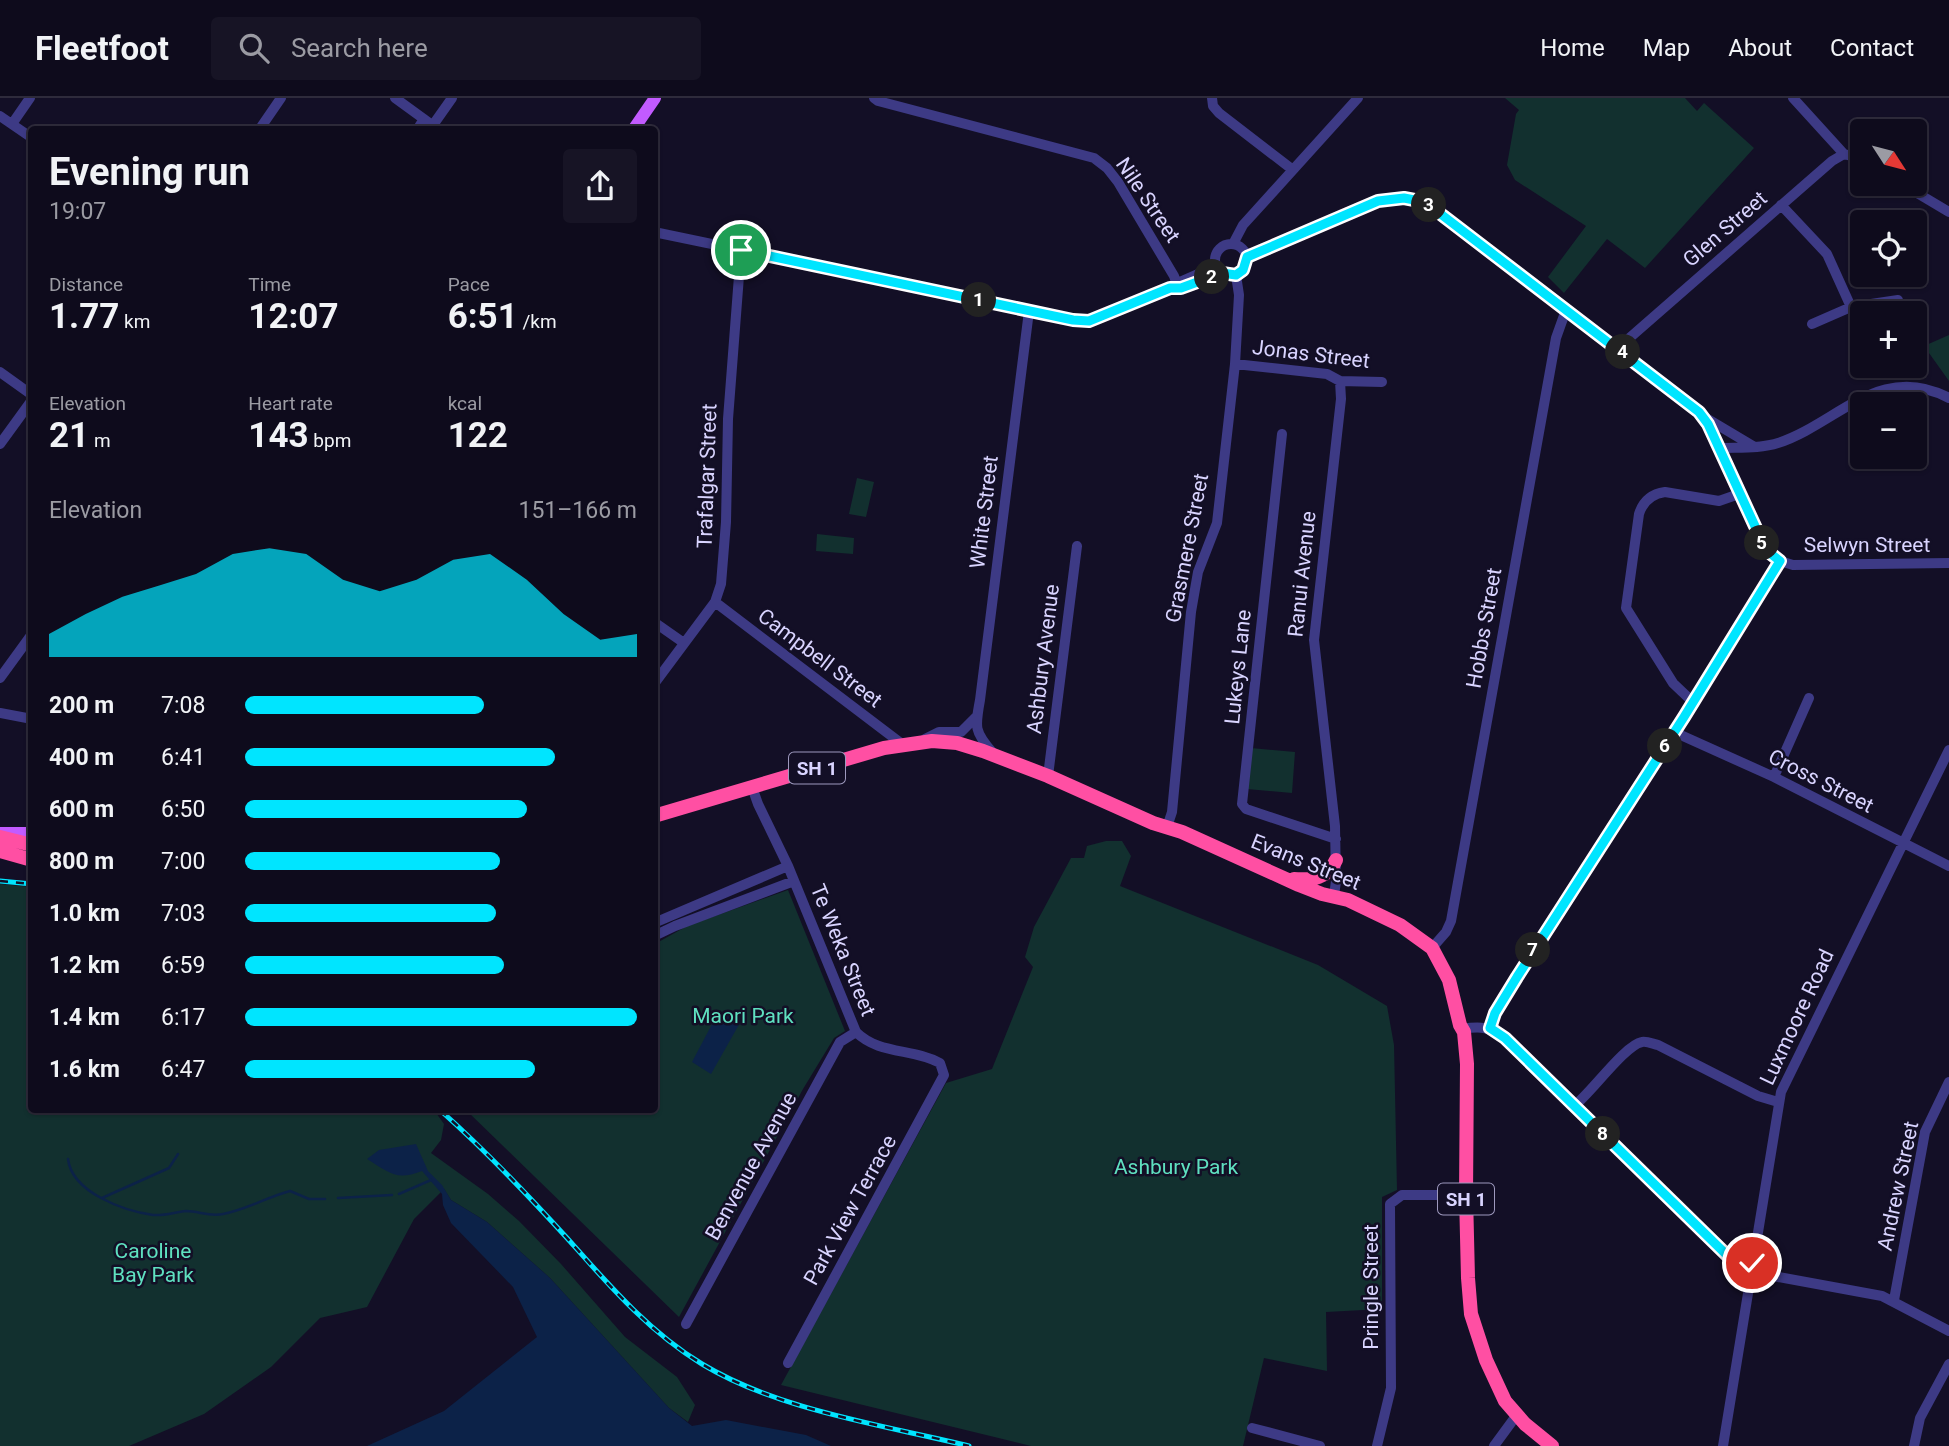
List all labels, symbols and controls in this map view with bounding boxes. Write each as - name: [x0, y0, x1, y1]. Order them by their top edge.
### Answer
- search box: [211, 17, 701, 80]
- text: Fleetfoot: [35, 29, 169, 68]
- icon: search: [235, 29, 273, 67]
- text: Search here: [291, 33, 428, 63]
- text: Home: [1540, 34, 1605, 62]
- text: Map: [1643, 34, 1690, 62]
- text: About: [1728, 34, 1792, 62]
- text: Contact: [1830, 34, 1914, 62]
- north arrow: [1850, 119, 1927, 196]
- map controls: [1850, 119, 1927, 469]
- button: share: [563, 149, 637, 223]
- text: Evening run: [49, 150, 250, 194]
- street label: Nile Street: [1111, 153, 1185, 247]
- street label: Glen Street: [1678, 186, 1772, 272]
- pin: 3: [1412, 188, 1446, 222]
- text: 3: [1423, 193, 1434, 216]
- text: 19:07: [49, 198, 106, 225]
- button: locate: [1850, 210, 1927, 287]
- pin: [711, 220, 771, 280]
- icon: arrive: [722, 231, 760, 269]
- pin: 2: [1194, 260, 1230, 294]
- text: 2: [1206, 265, 1217, 288]
- text: Distance: [49, 273, 123, 296]
- text: Time: [248, 273, 291, 296]
- text: Pace: [448, 273, 490, 296]
- pin: 1: [962, 282, 996, 318]
- text: 1: [973, 288, 984, 311]
- text: 1.77: [49, 296, 119, 337]
- text: 12:07: [248, 296, 339, 337]
- text: 6:51: [448, 296, 518, 337]
- button: +: [1850, 301, 1927, 378]
- text: km: [119, 310, 150, 333]
- text: /km: [518, 310, 557, 333]
- pin: 4: [1606, 334, 1640, 370]
- street label: Jonas Street: [1251, 335, 1371, 373]
- text: 4: [1617, 340, 1628, 363]
- text: Elevation: [49, 392, 126, 415]
- text: Heart rate: [248, 392, 333, 415]
- text: kcal: [448, 392, 482, 415]
- button: −: [1850, 392, 1927, 469]
- street label: Trafalgar Street: [692, 403, 722, 549]
- text: 21: [49, 415, 89, 456]
- text: 143: [248, 415, 309, 456]
- text: 122: [448, 415, 508, 456]
- text: m: [89, 429, 111, 452]
- text: bpm: [309, 429, 351, 452]
- street label: White Street: [965, 454, 1003, 570]
- street label: Grasmere Street: [1161, 471, 1213, 625]
- text: Elevation: [49, 497, 142, 524]
- text: 151–166 m: [518, 497, 637, 524]
- street label: Ranui Avenue: [1283, 510, 1321, 638]
- pin: 5: [1744, 526, 1780, 560]
- text: 5: [1756, 531, 1767, 554]
- street label: Selwyn Street: [1804, 533, 1930, 557]
- street label: Hobbs Street: [1462, 566, 1506, 690]
- street label: Ashbury Avenue: [1022, 583, 1064, 735]
- street label: Campbell Street: [753, 604, 887, 713]
- street label: Lukeys Lane: [1220, 608, 1256, 726]
- text: 200 m: [49, 692, 114, 719]
- text: 7:08: [161, 692, 205, 719]
- pin: 6: [1648, 728, 1682, 764]
- text: 6: [1659, 734, 1670, 757]
- text: 400 m: [49, 744, 114, 771]
- text: 6:41: [161, 744, 205, 771]
- street label: Cross Street: [1764, 744, 1878, 818]
- road number: SH 1: [789, 752, 845, 783]
- text: 600 m: [49, 796, 114, 823]
- text: 6:50: [161, 796, 205, 823]
- street label: Evans Street: [1248, 829, 1364, 895]
- text: 800 m: [49, 848, 114, 875]
- text: 7:00: [161, 848, 205, 875]
- street label: Te Weka Street: [806, 881, 880, 1020]
- text: 1.0 km: [49, 900, 120, 927]
- text: 7:03: [161, 900, 205, 927]
- pin: 7: [1516, 932, 1550, 968]
- text: 7: [1527, 938, 1538, 961]
- street label: Luxmoore Road: [1755, 945, 1839, 1089]
- text: 1.2 km: [49, 952, 120, 979]
- text: 6:59: [161, 952, 205, 979]
- text: 1.4 km: [49, 1004, 120, 1031]
- text: 6:17: [161, 1004, 205, 1031]
- park label: Maori Park: [692, 1004, 794, 1028]
- text: 1.6 km: [49, 1056, 120, 1083]
- text: 6:47: [161, 1056, 205, 1083]
- street label: Benvenue Avenue: [700, 1088, 802, 1244]
- pin: 8: [1586, 1116, 1620, 1152]
- street label: Andrew Street: [1873, 1119, 1923, 1253]
- text: 8: [1597, 1122, 1608, 1145]
- street label: Park View Terrace: [799, 1131, 901, 1289]
- park label: Ashbury Park: [1114, 1155, 1238, 1179]
- road number: SH 1: [1438, 1184, 1494, 1214]
- street label: Pringle Street: [1359, 1224, 1383, 1350]
- pin: [1722, 1233, 1782, 1293]
- park label: Caroline Bay Park: [112, 1239, 194, 1287]
- icon: check: [1733, 1244, 1771, 1282]

